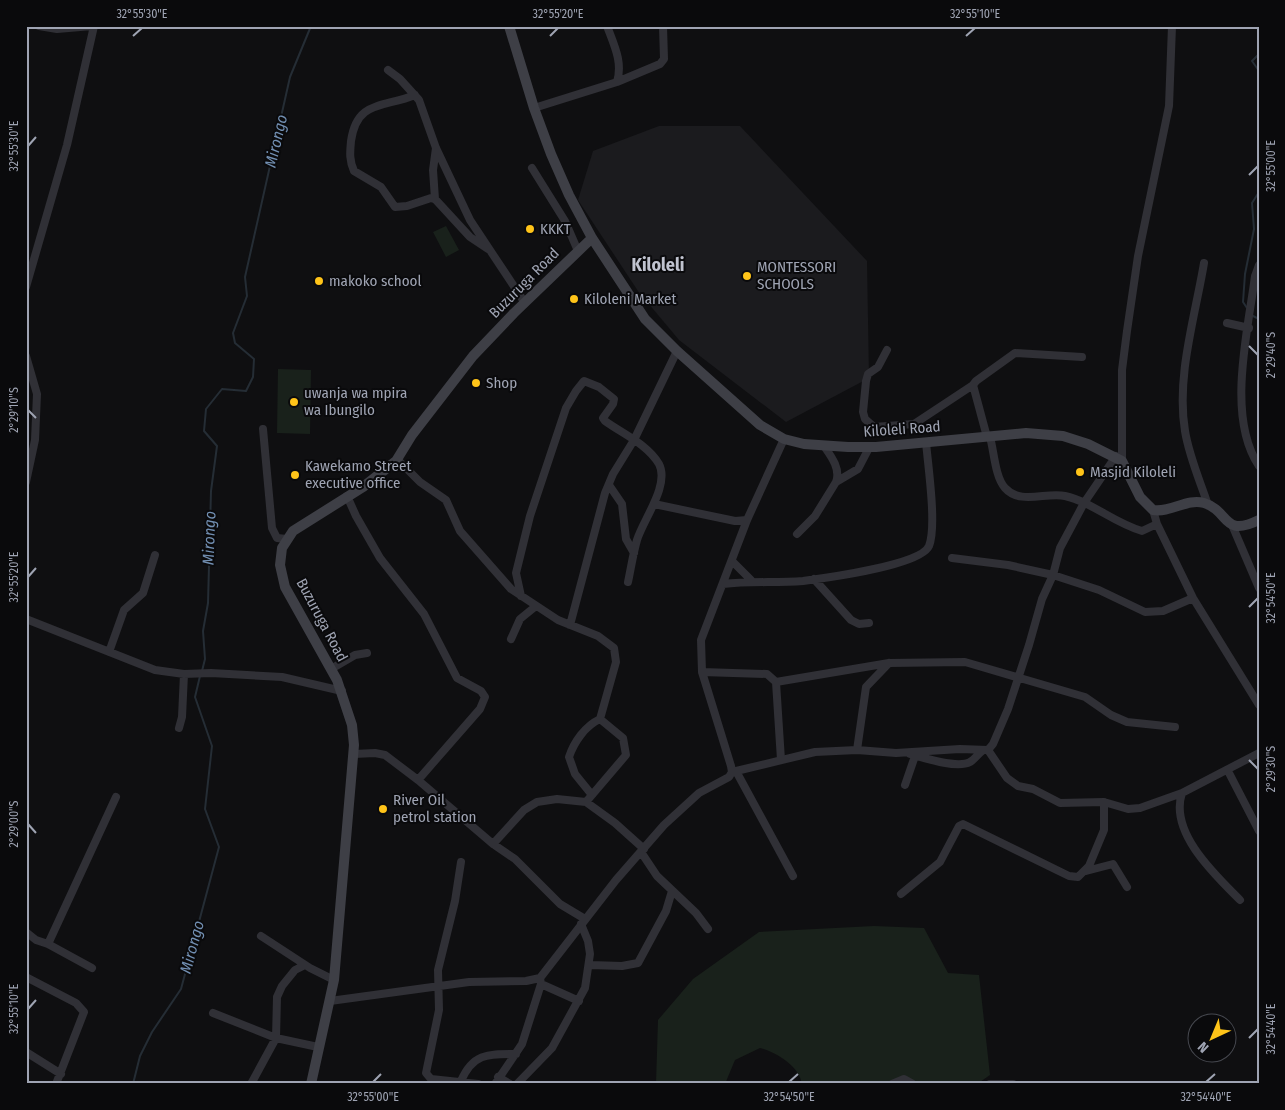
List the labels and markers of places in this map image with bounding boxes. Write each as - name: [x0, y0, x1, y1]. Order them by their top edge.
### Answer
- place label: KKKT: [540, 220, 571, 238]
- marker: KKKT: [524, 223, 536, 235]
- place label: MONTESSORI SCHOOLS: [757, 258, 836, 293]
- marker: MONTESSORI SCHOOLS: [741, 270, 753, 282]
- place label: makoko school: [329, 272, 421, 290]
- marker: makoko school: [313, 275, 325, 287]
- place label: Kiloleni Market: [584, 290, 677, 308]
- marker: Kiloleni Market: [568, 293, 580, 305]
- place label: Shop: [486, 374, 517, 392]
- marker: Shop: [470, 377, 482, 389]
- place label: uwanja wa mpira wa Ibungilo: [304, 384, 407, 419]
- marker: uwanja wa mpira wa Ibungilo: [288, 396, 300, 408]
- place label: Kawekamo Street executive office: [305, 457, 411, 492]
- place label: Masjid Kiloleli: [1090, 463, 1176, 481]
- marker: Masjid Kiloleli: [1074, 466, 1086, 478]
- marker: Kawekamo Street executive office: [289, 469, 301, 481]
- place label: River Oil petrol station: [393, 791, 477, 826]
- marker: River Oil petrol station: [377, 803, 389, 815]

